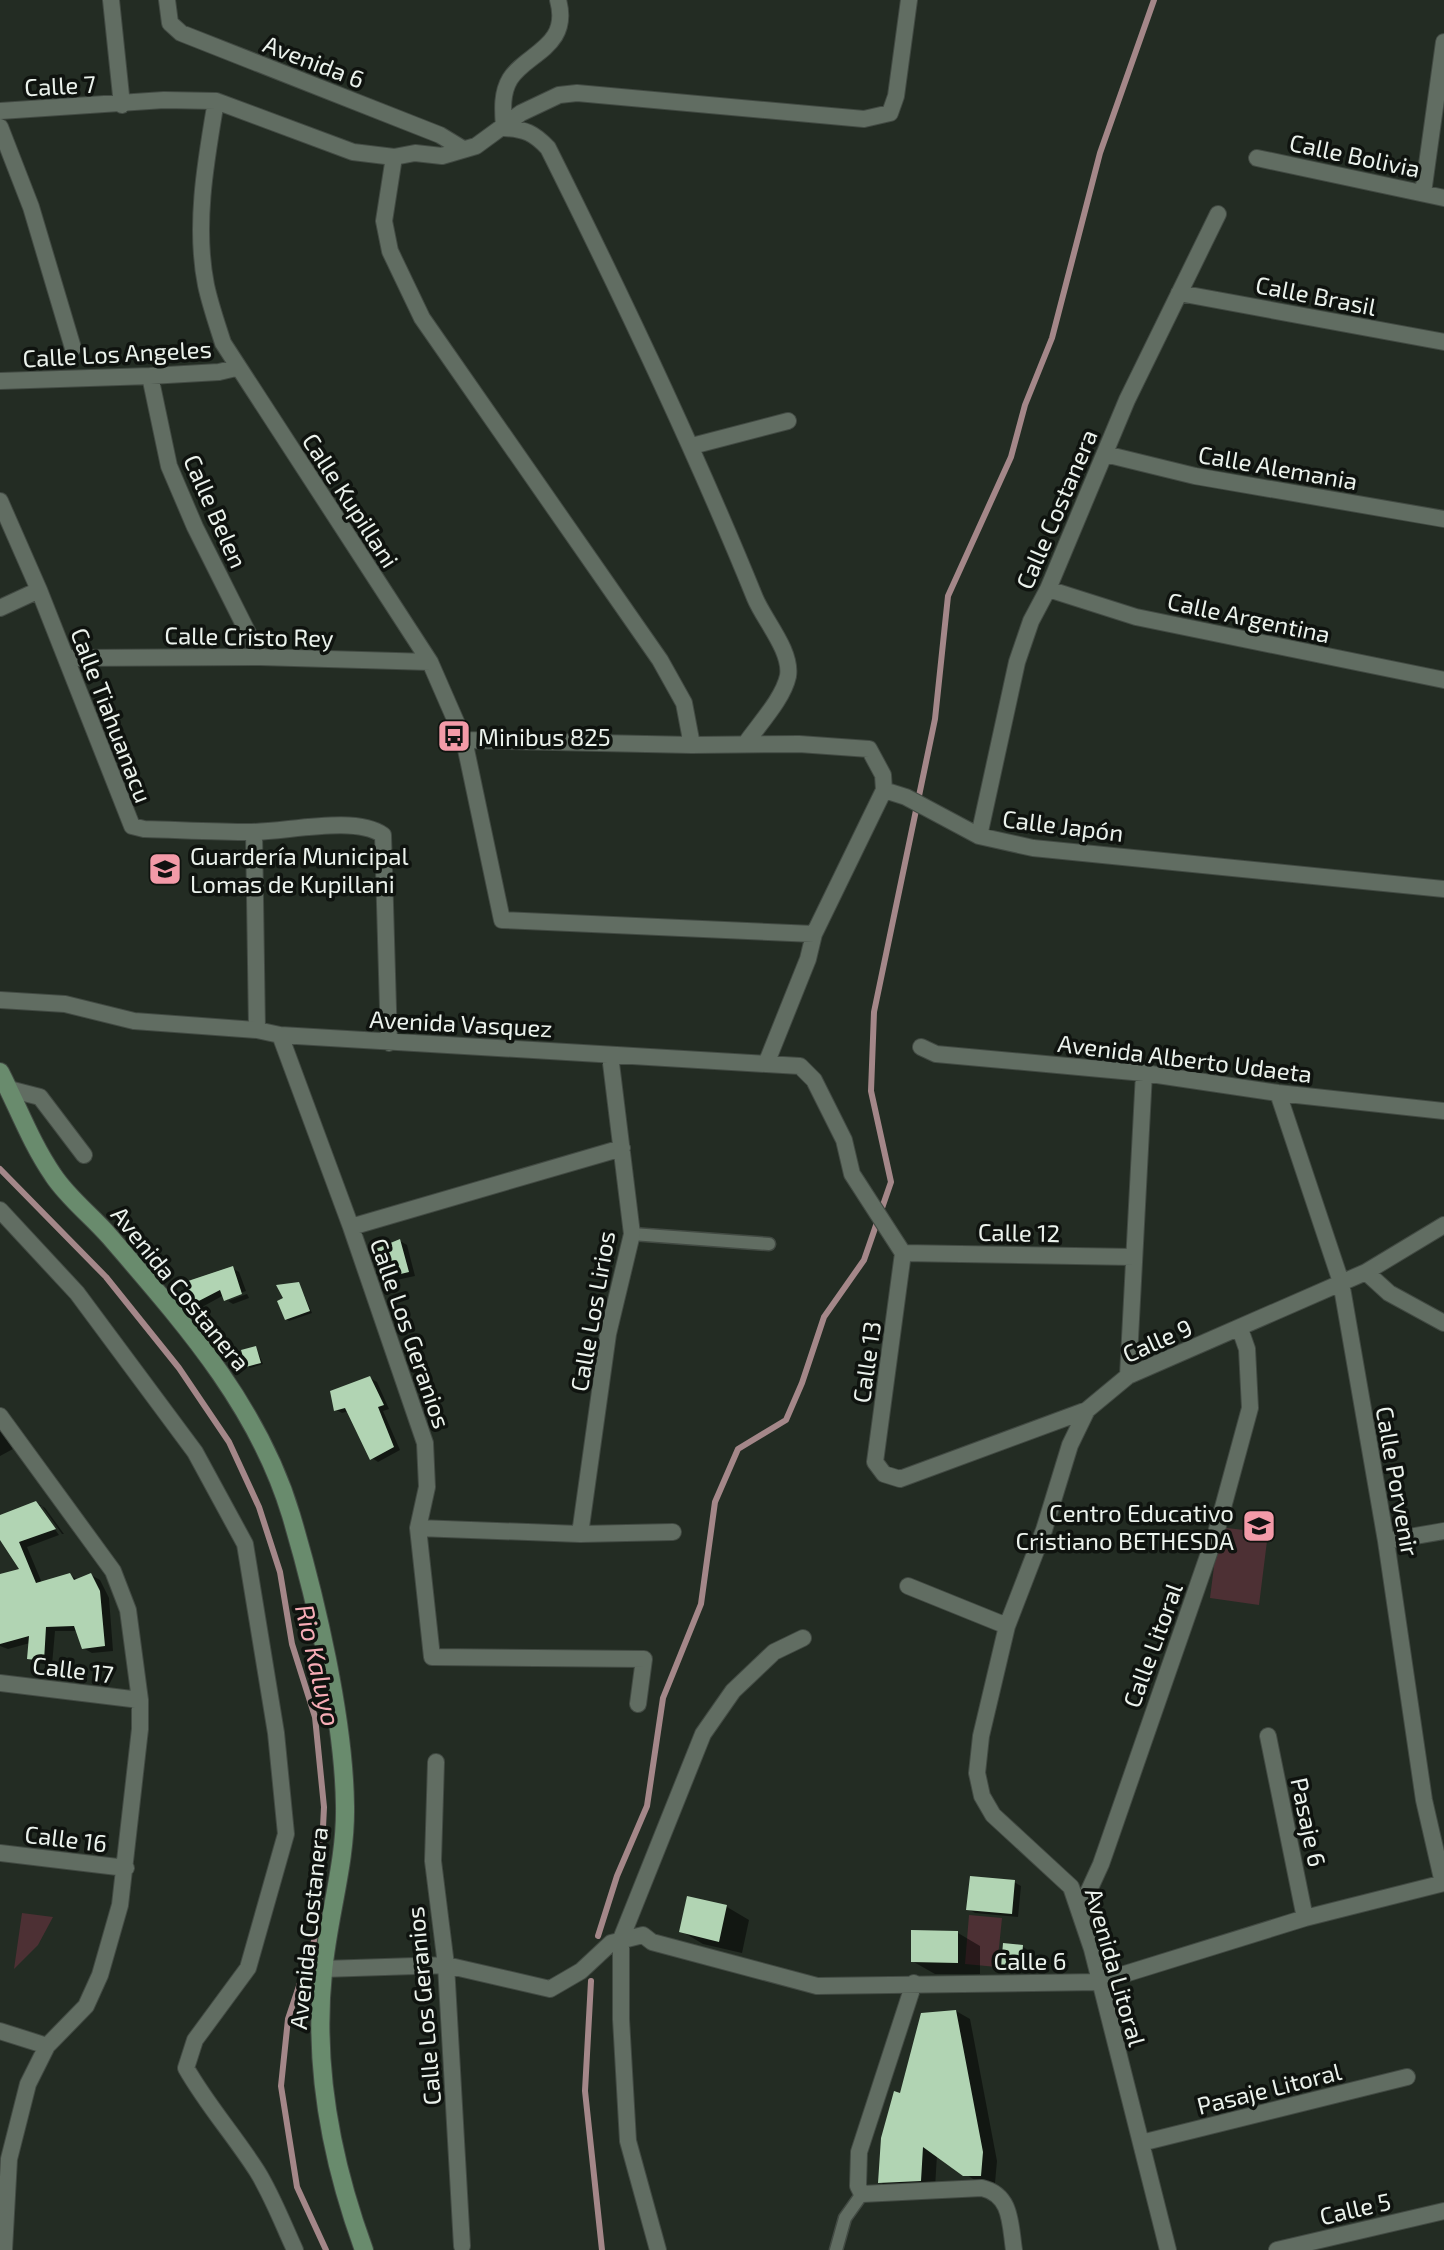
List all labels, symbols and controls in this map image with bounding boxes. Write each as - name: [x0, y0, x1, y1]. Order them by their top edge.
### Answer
- street label: Avenida 6: [259, 29, 369, 93]
- street label: Calle 7: [23, 69, 97, 101]
- street label: Calle Bolivia: [1287, 127, 1423, 183]
- street label: Calle Brasil: [1253, 269, 1379, 321]
- street label: Calle Los Angeles: [22, 334, 212, 372]
- street label: Calle Costanera: [1009, 425, 1103, 593]
- street label: Calle Kupillani: [297, 427, 405, 573]
- street label: Calle Alemania: [1196, 439, 1360, 495]
- street label: Calle Belen: [178, 450, 254, 572]
- street label: Calle Argentina: [1165, 586, 1333, 648]
- street label: Calle Cristo Rey: [164, 620, 334, 652]
- street label: Calle Tiahuanacu: [65, 623, 159, 807]
- bus stop icon: Minibus 825: [435, 717, 473, 755]
- place label: Minibus 825: [478, 722, 611, 751]
- street label: Calle Japón: [1001, 803, 1125, 847]
- place label: Guardería Municipal Lomas de Kupillani: [190, 841, 409, 898]
- school or university icon: Guardería Municipal Lomas de Kupillani: [146, 850, 184, 888]
- street label: Avenida Vasquez: [369, 1004, 553, 1042]
- street label: Avenida Alberto Udaeta: [1056, 1028, 1314, 1088]
- street label: Avenida Costanera: [106, 1200, 256, 1376]
- street label: Calle 12: [978, 1217, 1060, 1247]
- street label: Calle Los Lirios: [564, 1228, 620, 1394]
- street label: Calle Los Geranios: [365, 1234, 457, 1432]
- street label: Calle 9: [1118, 1312, 1196, 1368]
- street label: Calle 13: [846, 1319, 886, 1405]
- street label: Calle Porvenir: [1371, 1404, 1426, 1559]
- place label: Centro Educativo Cristiano BETHESDA: [1015, 1498, 1234, 1555]
- school or university icon: Centro Educativo Cristiano BETHESDA: [1240, 1507, 1278, 1545]
- street label: Calle Litoral: [1116, 1579, 1188, 1711]
- water label: Rio Kaluyo: [289, 1601, 348, 1729]
- street label: Calle 17: [31, 1650, 115, 1688]
- street label: Pasaje 6: [1285, 1775, 1333, 1869]
- street label: Calle 16: [23, 1819, 109, 1857]
- street label: Avenida Costanera: [283, 1825, 333, 2031]
- street label: Avenida Litoral: [1080, 1885, 1152, 2049]
- street label: Calle Los Geranios: [400, 1905, 446, 2107]
- street label: Calle 6: [993, 1946, 1067, 1975]
- street label: Pasaje Litoral: [1194, 2056, 1344, 2120]
- street label: Calle 5: [1317, 2186, 1393, 2230]

